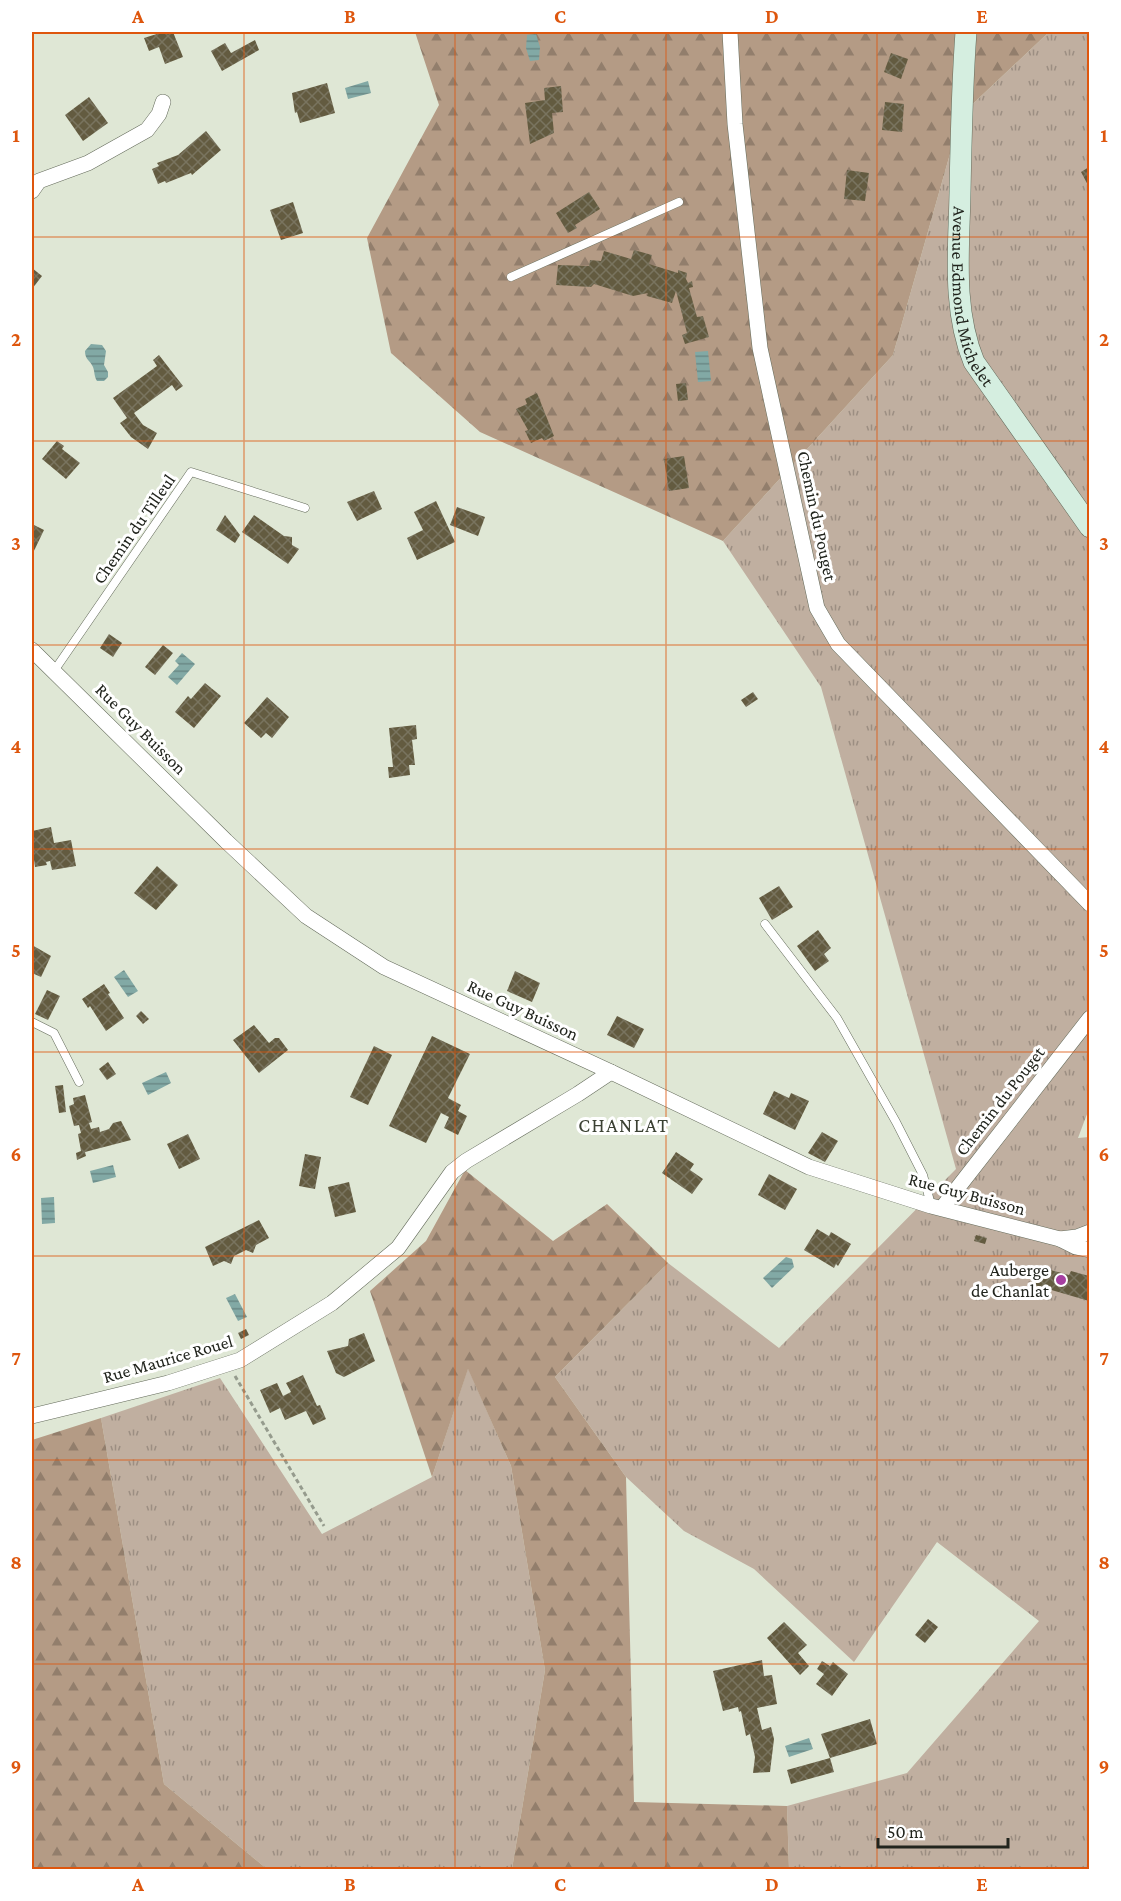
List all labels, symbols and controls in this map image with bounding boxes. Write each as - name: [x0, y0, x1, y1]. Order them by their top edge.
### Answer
- text: A: [131, 5, 145, 27]
- text: B: [344, 5, 356, 27]
- text: C: [554, 5, 566, 27]
- text: D: [765, 5, 779, 27]
- text: E: [976, 5, 988, 27]
- text: 1: [12, 124, 20, 146]
- text: 1: [1100, 124, 1108, 146]
- street label: Avenue Edmond Michelet: [948, 206, 999, 391]
- text: 2: [11, 328, 21, 350]
- text: 2: [1099, 328, 1109, 350]
- street label: Chemin du Pouget: [793, 449, 841, 584]
- street label: Chemin du Tilleul: [89, 470, 179, 588]
- text: 3: [11, 532, 21, 554]
- text: 3: [1099, 532, 1109, 554]
- street label: Rue Guy Buisson: [91, 679, 191, 779]
- text: 4: [11, 735, 22, 757]
- text: 4: [1099, 735, 1110, 757]
- text: 5: [11, 939, 21, 961]
- text: 5: [1099, 939, 1109, 961]
- street label: Rue Guy Buisson: [464, 976, 582, 1045]
- street label: Chemin du Pouget: [951, 1042, 1049, 1159]
- district label: CHANLAT: [578, 1114, 670, 1136]
- text: 6: [11, 1143, 21, 1165]
- text: 6: [1099, 1143, 1109, 1165]
- street label: Rue Guy Buisson: [906, 1169, 1028, 1219]
- place label: Auberge de Chanlat: [971, 1260, 1050, 1301]
- marker: Auberge de Chanlat: [1054, 1273, 1068, 1287]
- street label: Rue Maurice Rouel: [101, 1331, 235, 1387]
- text: 7: [11, 1347, 21, 1369]
- text: 7: [1099, 1347, 1109, 1369]
- text: 8: [10, 1551, 22, 1573]
- text: 8: [1098, 1551, 1110, 1573]
- text: 9: [11, 1755, 21, 1777]
- text: 9: [1099, 1755, 1109, 1777]
- scale bar: [878, 1811, 1008, 1849]
- text: 50 m: [887, 1822, 924, 1842]
- text: A: [131, 1873, 145, 1895]
- text: B: [344, 1873, 356, 1895]
- text: C: [554, 1873, 566, 1895]
- text: D: [765, 1873, 779, 1895]
- text: E: [976, 1873, 988, 1895]

